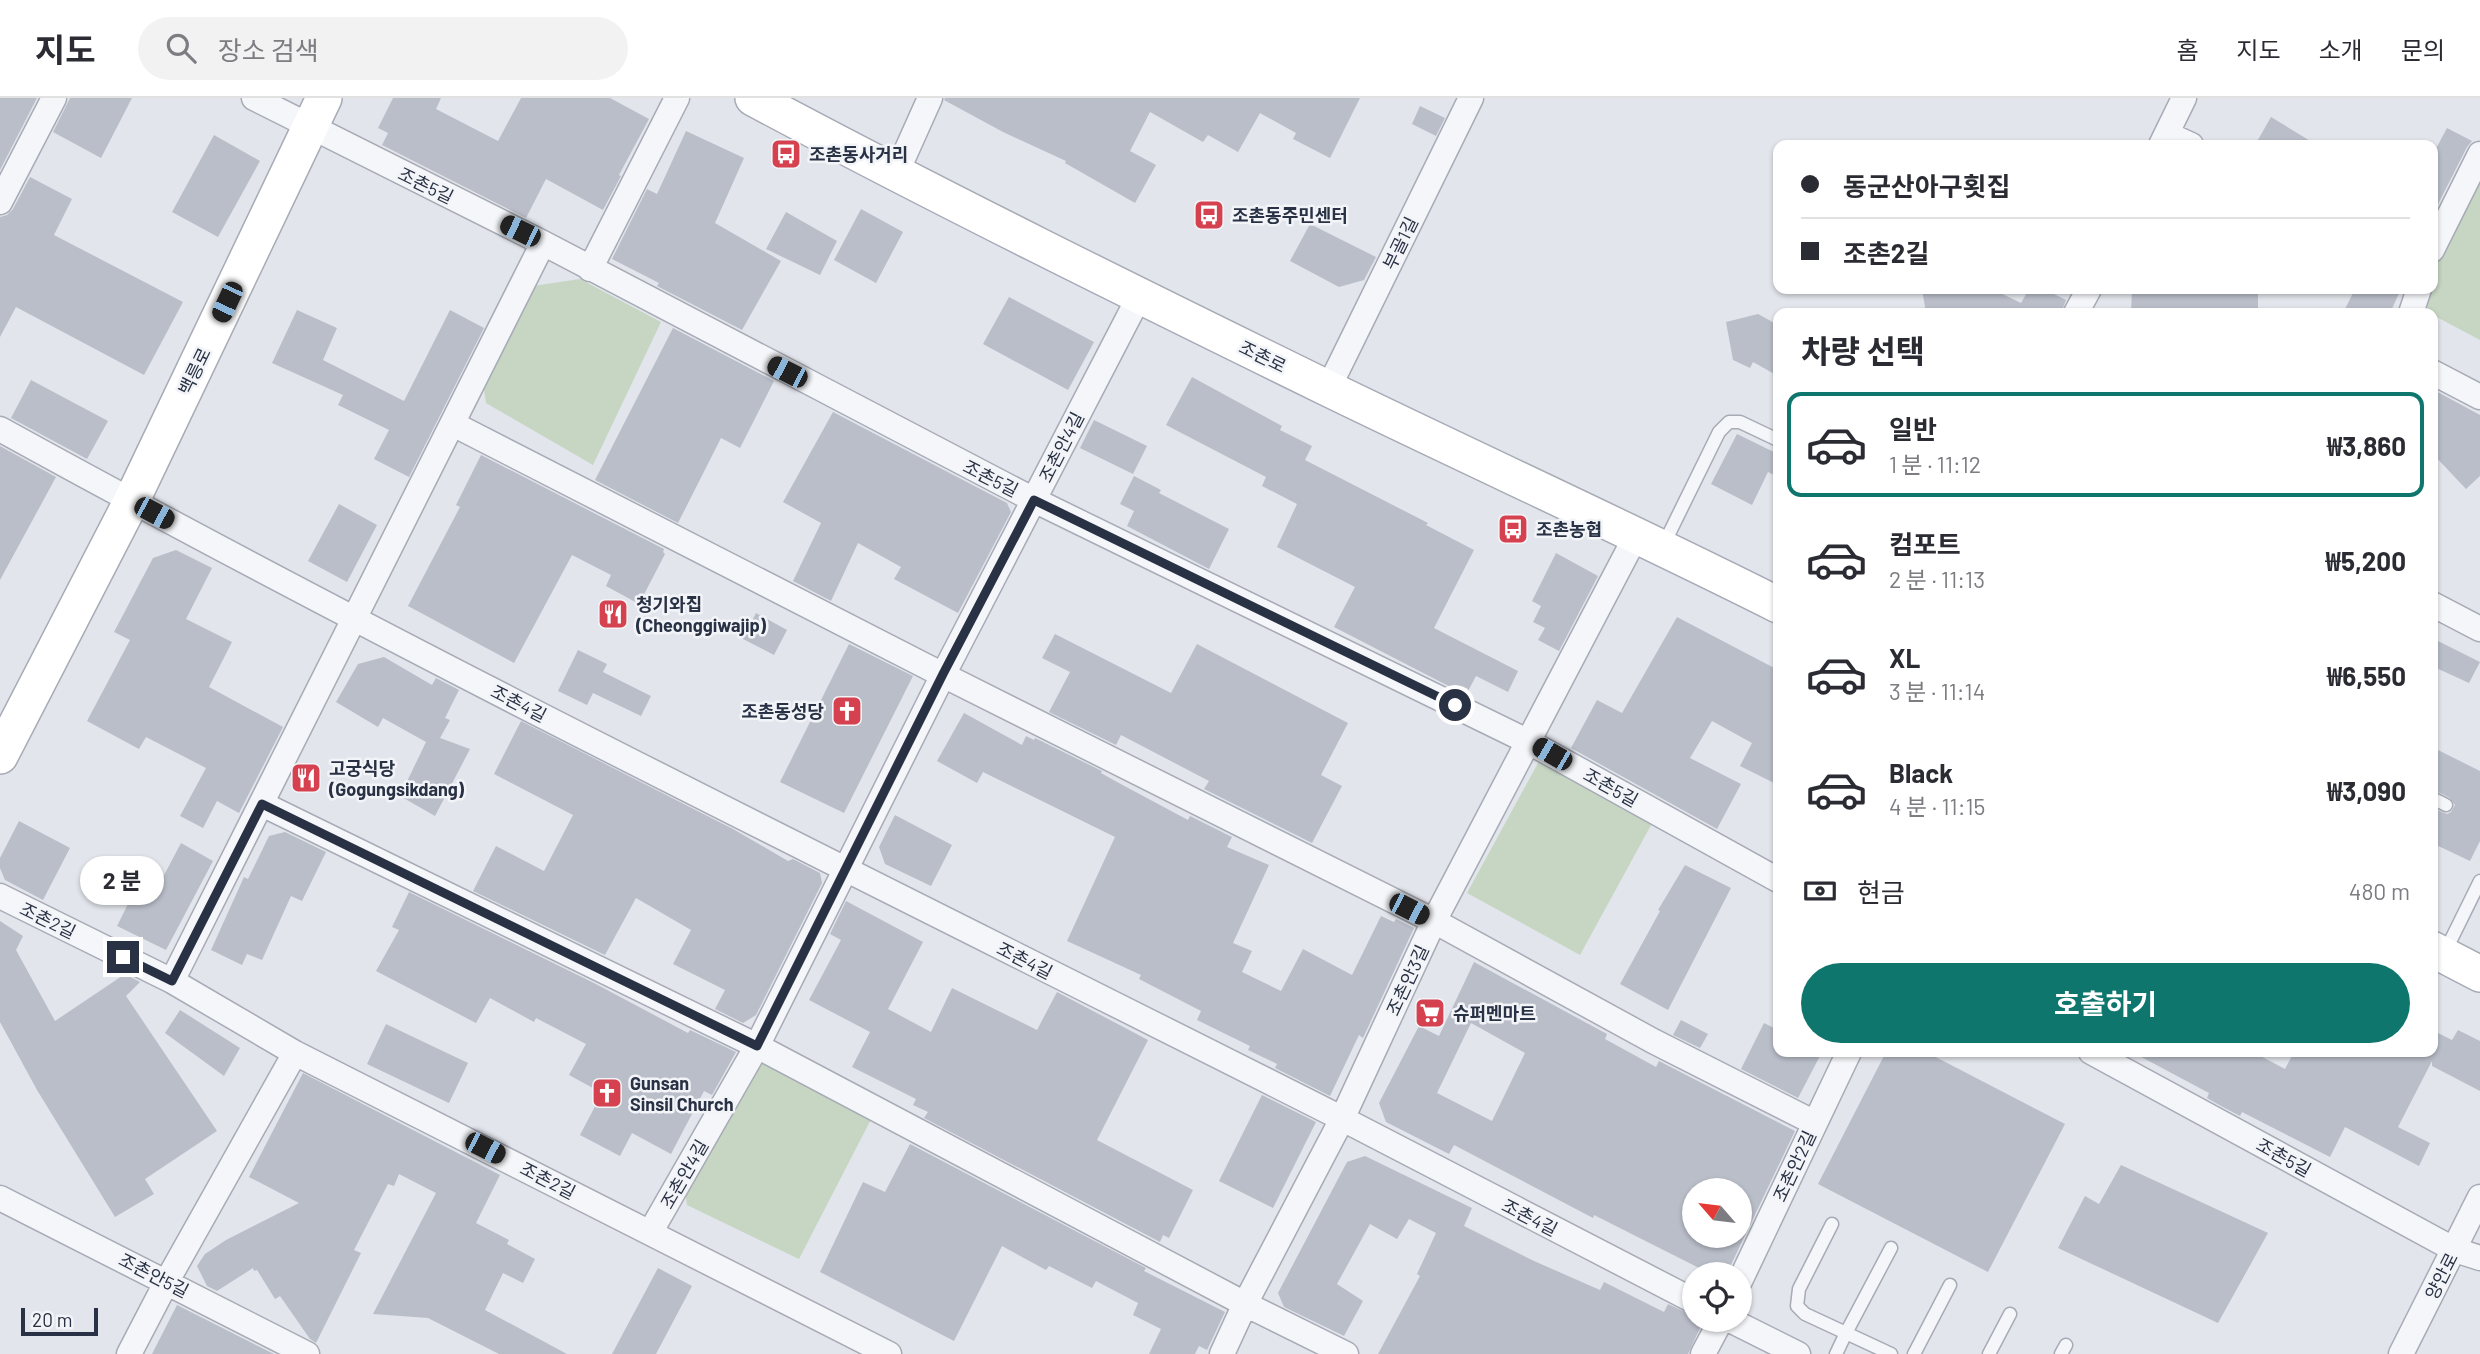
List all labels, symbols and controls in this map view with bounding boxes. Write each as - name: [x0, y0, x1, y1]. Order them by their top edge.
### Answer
- search box: [138, 17, 628, 80]
- text: 지도: [35, 29, 96, 69]
- icon: search: [162, 29, 200, 67]
- text: 장소 검색: [218, 34, 319, 65]
- text: 홈: [2176, 35, 2198, 64]
- text: 지도: [2236, 35, 2281, 64]
- text: 소개: [2319, 35, 2363, 64]
- text: 문의: [2401, 35, 2445, 64]
- bus stop icon: 조촌동사거리: [769, 137, 803, 171]
- place label: 조촌동사거리: [809, 143, 908, 165]
- street label: 조촌5길: [395, 162, 457, 208]
- text: 동군산아구횟집: [1843, 170, 2010, 201]
- bus stop icon: 조촌동주민센터: [1192, 198, 1226, 232]
- place label: 조촌동주민센터: [1232, 204, 1348, 226]
- car: [497, 212, 544, 250]
- street label: 부골1길: [1378, 213, 1422, 273]
- text: 조촌2길: [1843, 237, 1929, 268]
- car: [209, 279, 246, 325]
- text: 차량 선택: [1801, 331, 1925, 369]
- street label: 조촌로: [1236, 335, 1290, 377]
- street label: 백릉로: [173, 344, 215, 398]
- car: [764, 353, 811, 391]
- street label: 조촌안4길: [1034, 408, 1088, 486]
- icon: car: [1805, 413, 1868, 476]
- text: 일반: [1889, 413, 1937, 444]
- text: ₩3,860: [2327, 430, 2406, 461]
- text: 1 분 · 11:12: [1889, 450, 1981, 478]
- street label: 조촌5길: [960, 455, 1022, 501]
- car: [131, 494, 178, 532]
- bus stop icon: 조촌농협: [1496, 512, 1530, 546]
- place label: 조촌농협: [1536, 518, 1602, 540]
- icon: car: [1805, 528, 1868, 591]
- text: 컴포트: [1889, 528, 1961, 559]
- text: ₩5,200: [2326, 545, 2406, 576]
- text: 2 분 · 11:13: [1889, 565, 1985, 593]
- place label: 청기와집 (Cheonggiwajip): [635, 593, 767, 636]
- restaurant icon: 청기와집 (Cheonggiwajip): [596, 597, 630, 631]
- text: XL: [1889, 642, 1920, 673]
- icon: car: [1805, 643, 1868, 706]
- text: ₩6,550: [2327, 660, 2406, 691]
- text: 3 분 · 11:14: [1889, 677, 1985, 705]
- street label: 조촌4길: [487, 680, 551, 726]
- route start: [1439, 689, 1471, 721]
- church icon: 조촌동성당: [830, 694, 864, 728]
- place label: 조촌동성당: [741, 700, 824, 722]
- car: [1529, 734, 1576, 774]
- place label: 고궁식당 (Gogungsikdang): [328, 757, 465, 800]
- text: Black: [1889, 757, 1953, 788]
- icon: car: [1805, 758, 1868, 821]
- restaurant icon: 고궁식당 (Gogungsikdang): [289, 761, 323, 795]
- street label: 조촌5길: [1580, 763, 1642, 811]
- text: ₩3,090: [2327, 775, 2406, 806]
- text: 4 분 · 11:15: [1889, 792, 1985, 820]
- callout: 2 분: [81, 856, 165, 904]
- text: 2 분: [103, 866, 141, 894]
- icon: cash: [1801, 872, 1839, 910]
- text: 현금: [1857, 876, 1905, 907]
- text: 480 m: [2349, 877, 2410, 905]
- car: [1386, 890, 1433, 928]
- street label: 조촌2길: [17, 897, 79, 943]
- street label: 조촌4길: [993, 937, 1057, 983]
- route end: [107, 941, 139, 973]
- street label: 조촌안3길: [1381, 941, 1433, 1019]
- button: 호출하기: [1801, 963, 2410, 1043]
- supermarket icon: 슈퍼멘마트: [1413, 996, 1447, 1030]
- place label: 슈퍼멘마트: [1453, 1002, 1536, 1024]
- place label: Gunsan Sinsil Church: [630, 1072, 734, 1115]
- church icon: Gunsan Sinsil Church: [590, 1076, 624, 1110]
- street label: 조촌안2길: [1768, 1127, 1820, 1205]
- car: [462, 1129, 509, 1167]
- street label: 조촌5길: [2253, 1133, 2315, 1181]
- street label: 조촌안4길: [655, 1136, 713, 1212]
- street label: 조촌2길: [517, 1157, 579, 1203]
- north arrow: [1682, 1178, 1752, 1248]
- map controls: [1682, 1178, 1752, 1332]
- street label: 조촌4길: [1498, 1194, 1562, 1240]
- street label: 조촌안5길: [115, 1248, 193, 1302]
- street label: 양안로: [2420, 1249, 2462, 1303]
- button: locate: [1682, 1262, 1752, 1332]
- scale bar: [21, 1305, 98, 1337]
- text: 20 m: [32, 1308, 72, 1331]

